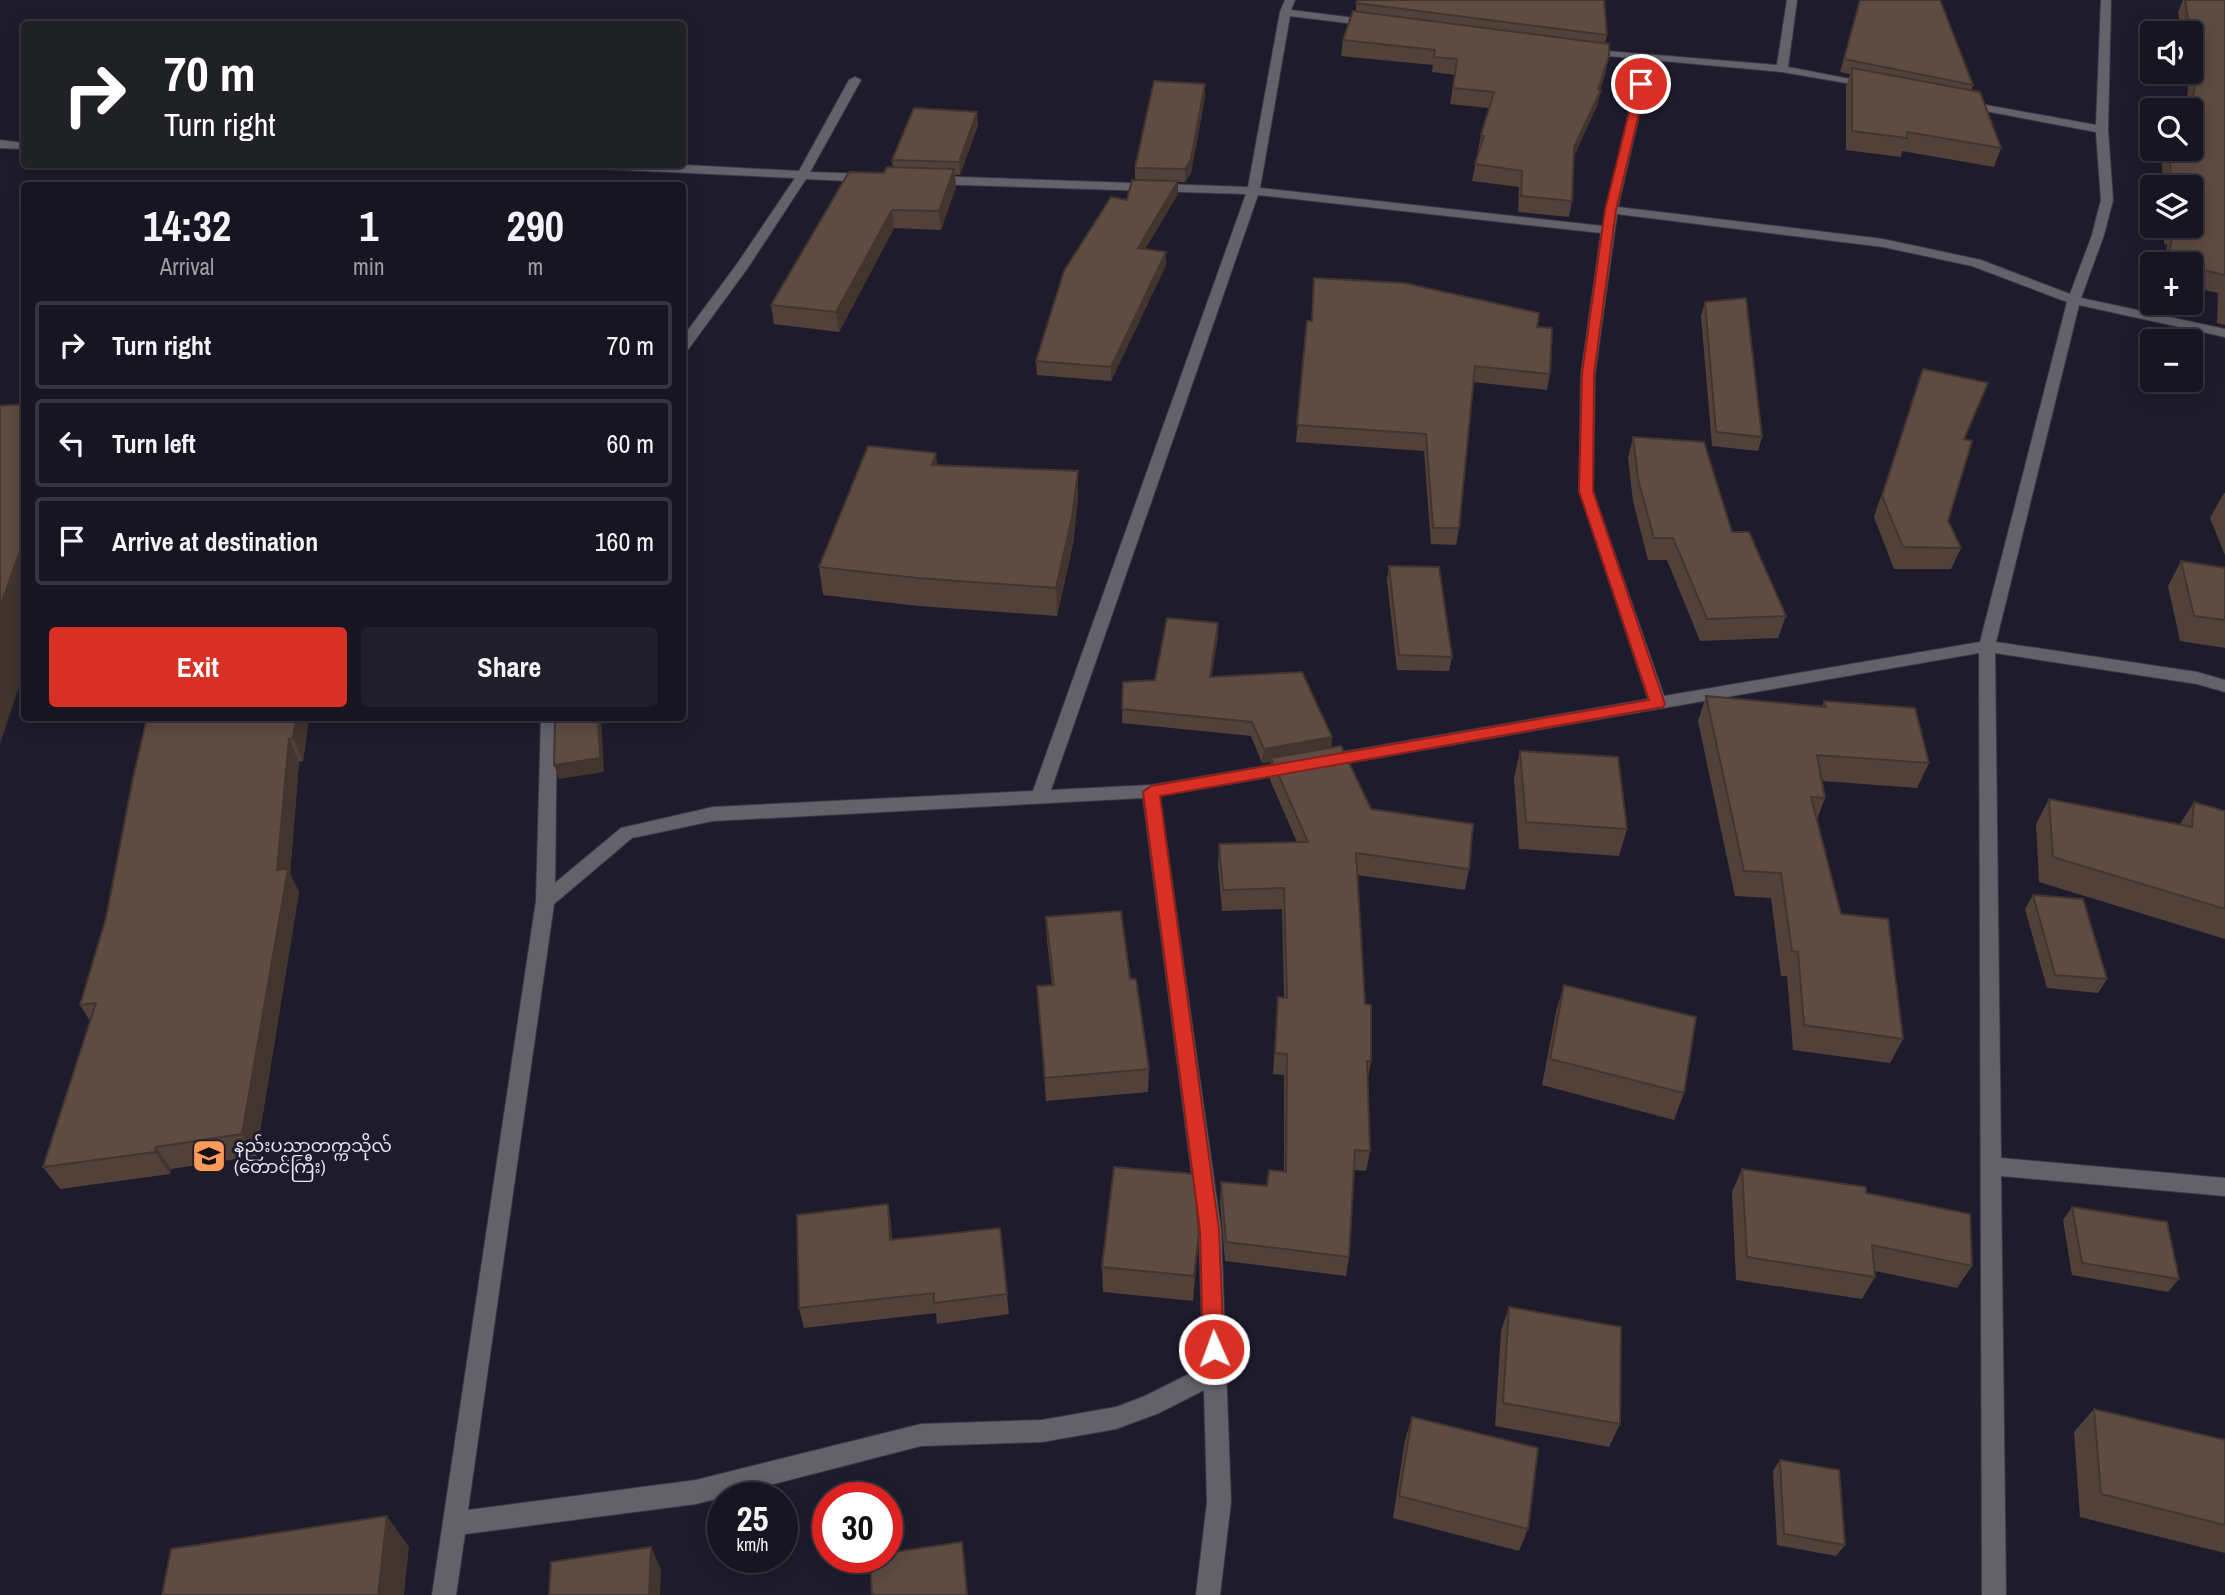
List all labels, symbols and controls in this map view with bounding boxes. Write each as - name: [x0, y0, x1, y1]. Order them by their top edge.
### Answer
- map controls: [2140, 21, 2203, 392]
- button: sound: [2140, 21, 2203, 84]
- text: 70 m: [164, 40, 256, 106]
- icon: right: [49, 49, 140, 140]
- pin: [1611, 54, 1671, 114]
- icon: arrive: [1622, 65, 1660, 103]
- button: search: [2140, 98, 2203, 161]
- text: Turn right: [164, 103, 276, 146]
- button: layers: [2140, 175, 2203, 238]
- text: 14:32: [143, 198, 231, 254]
- text: 1: [359, 198, 378, 254]
- text: 290: [507, 198, 564, 254]
- text: Arrival: [160, 251, 214, 282]
- text: min: [353, 251, 385, 282]
- text: m: [527, 251, 543, 282]
- button: +: [2140, 252, 2203, 315]
- icon: right: [53, 326, 91, 364]
- text: Turn right: [112, 328, 211, 363]
- text: 70 m: [607, 328, 654, 363]
- button: −: [2140, 329, 2203, 392]
- icon: left: [53, 424, 91, 462]
- text: Turn left: [112, 426, 196, 461]
- text: 60 m: [607, 426, 654, 461]
- icon: arrive: [53, 522, 91, 560]
- text: Arrive at destination: [112, 524, 318, 559]
- text: 160 m: [595, 524, 654, 559]
- button: Exit: [49, 627, 347, 707]
- button: Share: [361, 627, 658, 707]
- place label: နည်းပညာတက္ကသိုလ် (တောင်ကြီး): [234, 1132, 392, 1182]
- school or university icon: နည်းပညာတက္ကသိုလ် (တောင်ကြီး): [190, 1137, 228, 1175]
- position arrow: [1177, 1312, 1251, 1386]
- speed limit sign: 30: [812, 1482, 903, 1573]
- text: 25: [737, 1495, 768, 1542]
- text: km/h: [737, 1532, 769, 1557]

